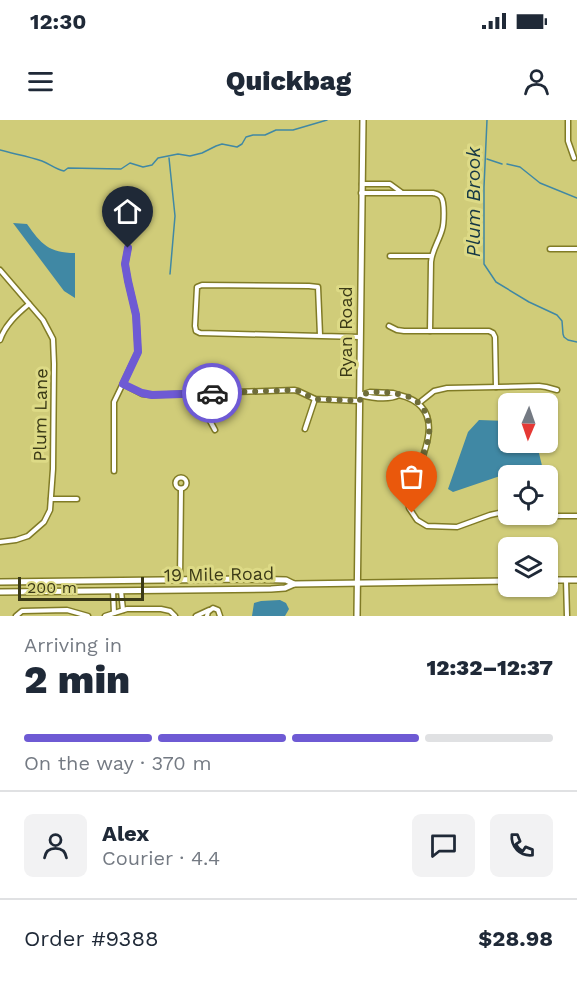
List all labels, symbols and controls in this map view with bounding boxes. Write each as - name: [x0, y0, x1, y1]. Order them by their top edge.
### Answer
- text: 12:30: [30, 9, 86, 34]
- icon: menu: [24, 65, 57, 98]
- text: Quickbag: [226, 65, 351, 97]
- icon: person: [520, 65, 553, 98]
- water label: Plum Brook: [461, 146, 485, 257]
- pin: [102, 186, 153, 248]
- icon: home: [111, 195, 144, 228]
- street label: Ryan Road: [335, 286, 356, 378]
- courier: [182, 363, 242, 423]
- street label: Plum Lane: [29, 368, 51, 462]
- icon: car: [196, 377, 229, 410]
- north arrow: [498, 393, 558, 453]
- map controls: [498, 393, 558, 597]
- pin: [386, 451, 437, 513]
- icon: bag: [395, 460, 428, 493]
- button: locate: [498, 465, 558, 525]
- button: layers: [498, 537, 558, 597]
- street label: 19 Mile Road: [164, 563, 274, 585]
- scale bar: [18, 574, 144, 601]
- text: 200 m: [27, 578, 77, 597]
- text: Arriving in: [24, 633, 122, 657]
- text: 12:32–12:37: [426, 655, 553, 680]
- text: 2 min: [24, 657, 130, 702]
- text: On the way · 370 m: [24, 751, 212, 775]
- button: person: [24, 814, 87, 877]
- button: chat: [412, 814, 475, 877]
- button: phone: [490, 814, 553, 877]
- text: Alex: [102, 821, 149, 846]
- text: Courier · 4.4: [102, 846, 220, 870]
- text: Order #9388: [24, 926, 159, 951]
- text: $28.98: [478, 926, 553, 951]

